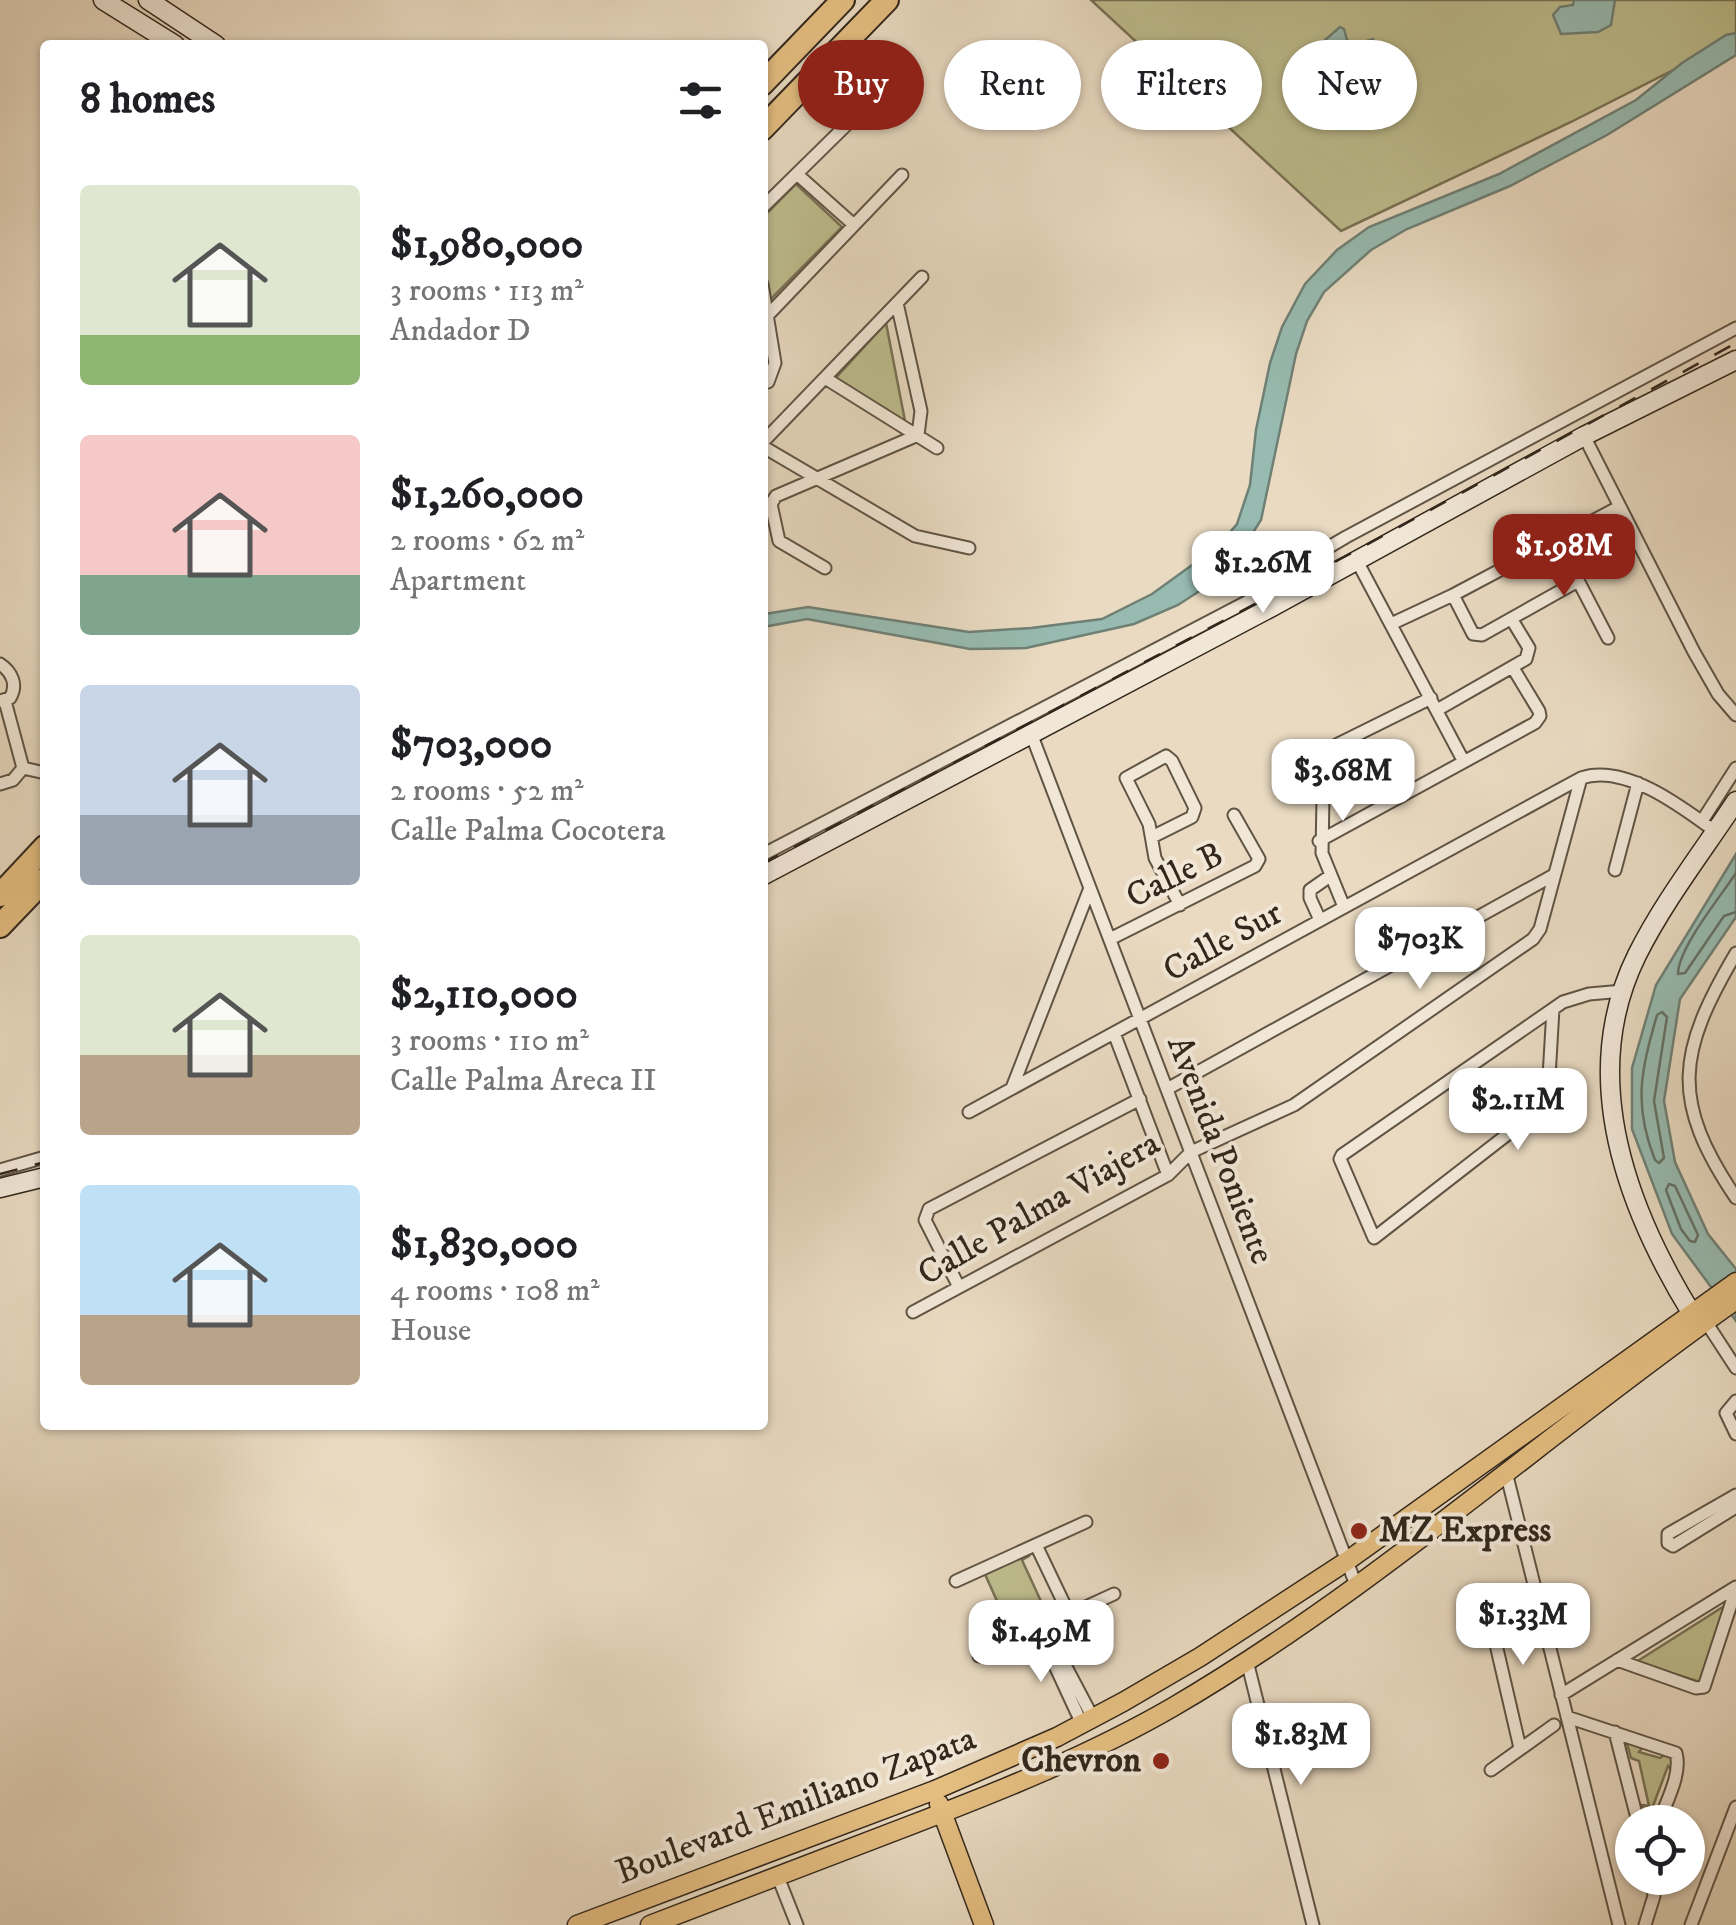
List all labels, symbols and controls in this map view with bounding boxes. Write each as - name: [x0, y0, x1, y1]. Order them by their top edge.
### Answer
- chip: Buy: [798, 40, 924, 130]
- chip: Rent: [944, 40, 1081, 130]
- chip: Filters: [1101, 40, 1262, 130]
- chip: New: [1282, 40, 1417, 130]
- icon: filters: [673, 73, 728, 128]
- text: 8 homes: [80, 74, 215, 126]
- text: $1,980,000: [390, 219, 583, 271]
- icon: home: [160, 225, 280, 345]
- text: 3 rooms · 113 m²: [390, 271, 584, 311]
- text: Andador D: [390, 311, 531, 351]
- text: $1,260,000: [390, 469, 584, 521]
- icon: home: [160, 475, 280, 595]
- pin: $1.98M: [1483, 514, 1645, 599]
- text: 2 rooms · 62 m²: [390, 521, 584, 561]
- text: $1.98M: [1515, 526, 1613, 566]
- pin: $1.26M: [1182, 531, 1344, 616]
- text: $1.26M: [1214, 543, 1312, 583]
- text: Apartment: [390, 561, 526, 601]
- text: $703,000: [390, 719, 552, 771]
- icon: home: [160, 725, 280, 845]
- pin: $3.68M: [1262, 739, 1424, 824]
- text: $3.68M: [1294, 751, 1392, 791]
- text: 2 rooms · 52 m²: [390, 771, 584, 811]
- text: Calle Palma Cocotera: [390, 811, 666, 851]
- street label: Calle B: [1119, 833, 1231, 919]
- street label: Calle Sur: [1156, 891, 1290, 993]
- pin: $703K: [1350, 907, 1490, 992]
- text: $703K: [1377, 919, 1463, 959]
- text: $2,110,000: [390, 969, 578, 1021]
- icon: home: [160, 975, 280, 1095]
- text: 3 rooms · 110 m²: [390, 1021, 589, 1061]
- street label: Avenida Poniente: [1156, 1030, 1284, 1270]
- text: Calle Palma Areca II: [390, 1061, 657, 1101]
- pin: $2.11M: [1437, 1068, 1599, 1153]
- text: $2.11M: [1471, 1080, 1565, 1120]
- street label: Calle Palma Viajera: [910, 1122, 1168, 1296]
- text: $1,830,000: [390, 1219, 578, 1271]
- icon: home: [160, 1225, 280, 1345]
- text: 4 rooms · 108 m²: [390, 1271, 600, 1311]
- text: House: [390, 1311, 471, 1351]
- place label: MZ Express: [1379, 1509, 1552, 1553]
- marker: MZ Express: [1348, 1520, 1370, 1542]
- pin: $1.33M: [1442, 1583, 1604, 1668]
- text: $1.33M: [1478, 1595, 1568, 1635]
- pin: $1.49M: [960, 1600, 1122, 1685]
- text: $1.49M: [991, 1612, 1091, 1652]
- pin: $1.83M: [1220, 1703, 1382, 1788]
- text: $1.83M: [1254, 1715, 1348, 1755]
- street label: Boulevard Emiliano Zapata: [610, 1717, 982, 1895]
- place label: Chevron: [1021, 1739, 1142, 1783]
- marker: Chevron: [1150, 1750, 1172, 1772]
- map controls: [1615, 1805, 1705, 1895]
- button: locate: [1615, 1805, 1705, 1895]

